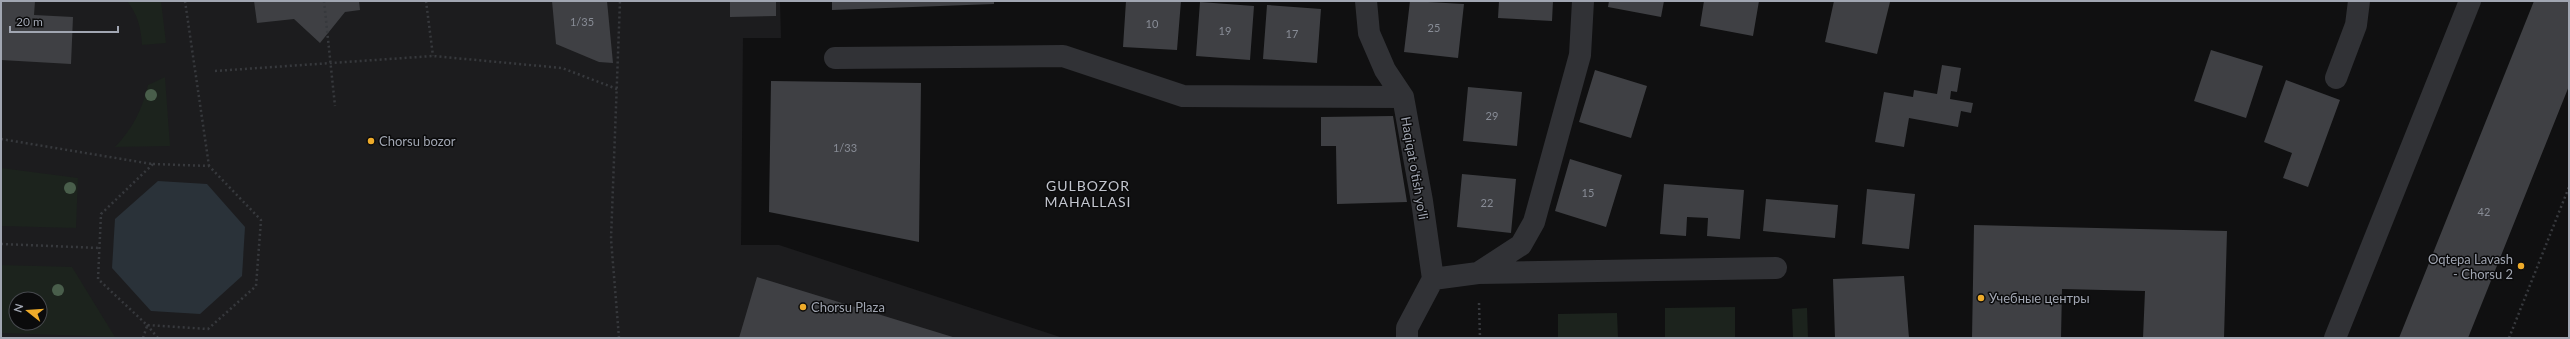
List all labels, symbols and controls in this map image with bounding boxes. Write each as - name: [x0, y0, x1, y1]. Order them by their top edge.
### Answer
- scale bar: [10, 8, 118, 34]
- text: 20 m: [16, 14, 43, 29]
- house number: 1/35: [570, 15, 594, 28]
- house number: 10: [1146, 17, 1159, 30]
- house number: 25: [1428, 21, 1440, 34]
- house number: 19: [1219, 24, 1231, 37]
- house number: 17: [1286, 27, 1298, 40]
- house number: 29: [1486, 109, 1498, 122]
- street label: Haqiqat o'tish yo'li: [1398, 115, 1432, 221]
- place label: Chorsu bozor: [379, 133, 456, 149]
- marker: Chorsu bozor: [366, 136, 376, 146]
- house number: 1/33: [833, 141, 857, 154]
- district label: GULBOZOR MAHALLASI: [1044, 177, 1132, 210]
- house number: 15: [1582, 186, 1594, 199]
- house number: 22: [1481, 196, 1493, 209]
- house number: 42: [2478, 205, 2490, 218]
- place label: Oqtepa Lavash - Chorsu 2: [2428, 251, 2513, 282]
- marker: Oqtepa Lavash - Chorsu 2: [2516, 261, 2526, 271]
- place label: Учебные центры: [1989, 290, 2090, 306]
- north arrow: [8, 291, 48, 331]
- marker: Учебные центры: [1976, 293, 1986, 303]
- place label: Chorsu Plaza: [811, 299, 885, 315]
- text: N: [11, 302, 25, 314]
- marker: Chorsu Plaza: [798, 302, 808, 312]

